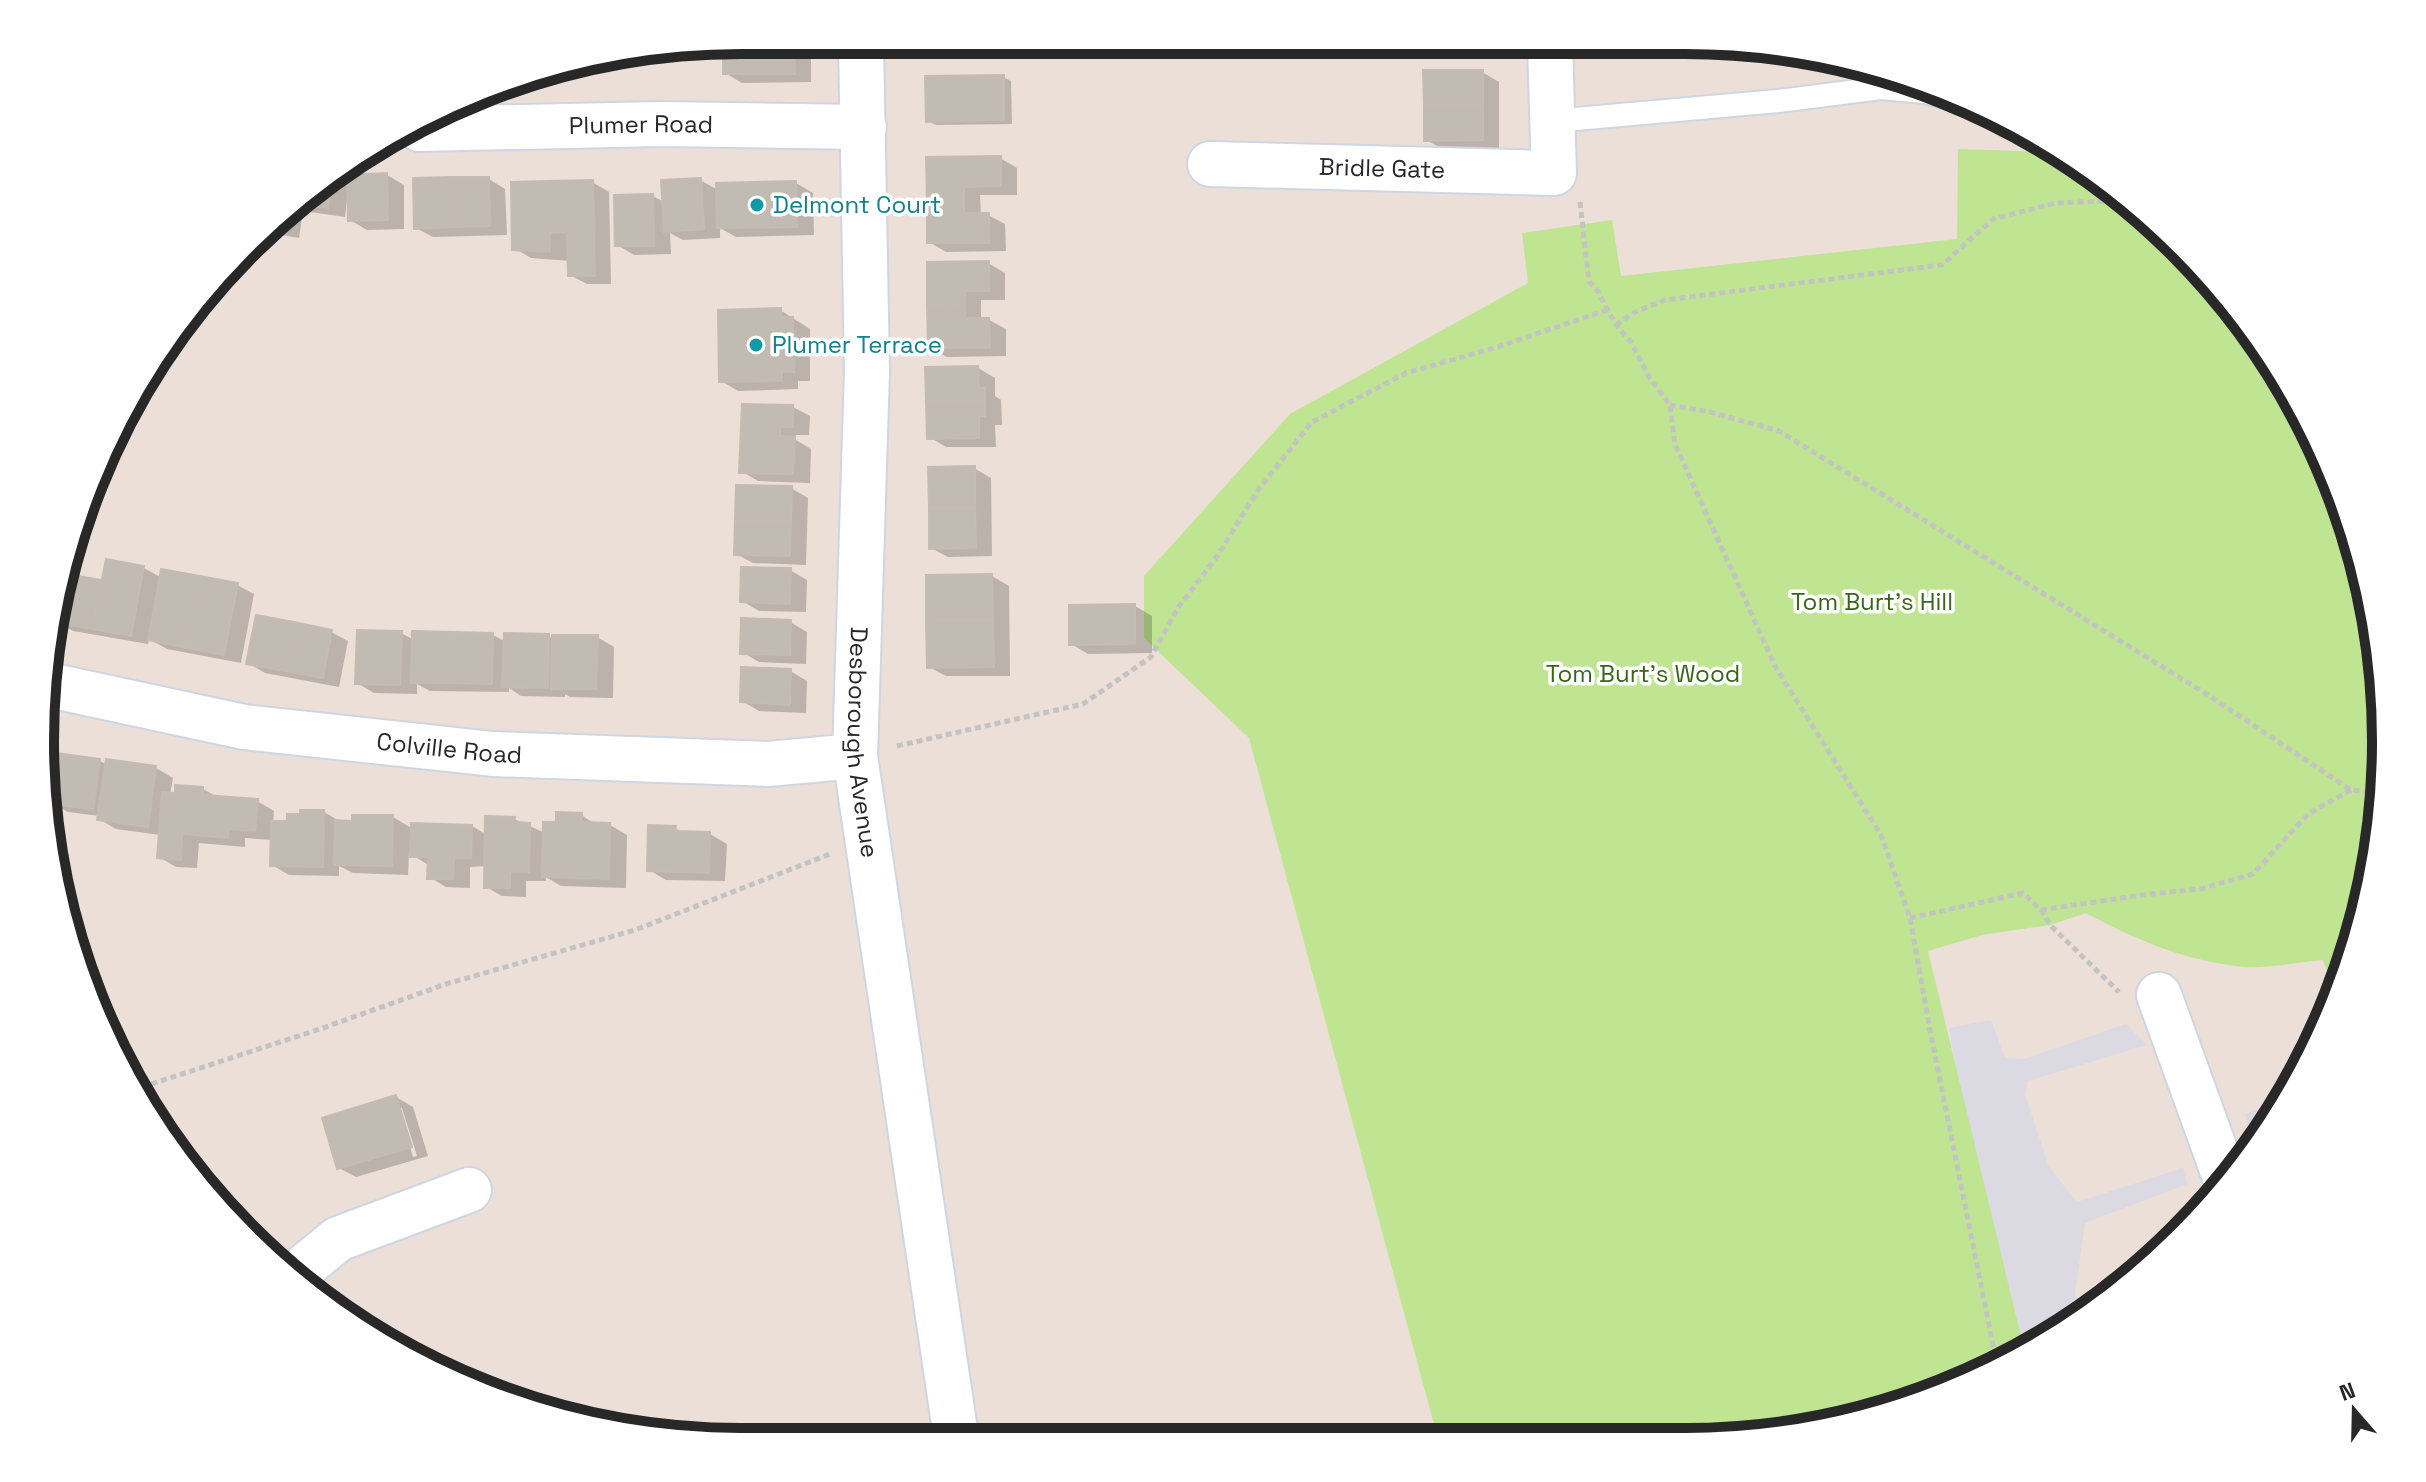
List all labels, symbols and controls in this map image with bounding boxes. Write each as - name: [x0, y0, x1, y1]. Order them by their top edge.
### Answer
- street label: Plumer Road: [569, 108, 713, 141]
- street label: Bridle Gate: [1318, 151, 1445, 185]
- place label: Delmont Court: [773, 189, 941, 220]
- marker: Delmont Court: [748, 196, 766, 214]
- place label: Plumer Terrace: [772, 329, 942, 360]
- marker: Plumer Terrace: [747, 336, 765, 354]
- park label: Tom Burt's Hill: [1791, 586, 1953, 617]
- street label: Desborough Avenue: [840, 626, 886, 860]
- park label: Tom Burt's Wood: [1546, 658, 1740, 689]
- street label: Colville Road: [375, 725, 523, 770]
- north arrow: [2314, 1370, 2394, 1450]
- text: N: [2335, 1376, 2359, 1407]

